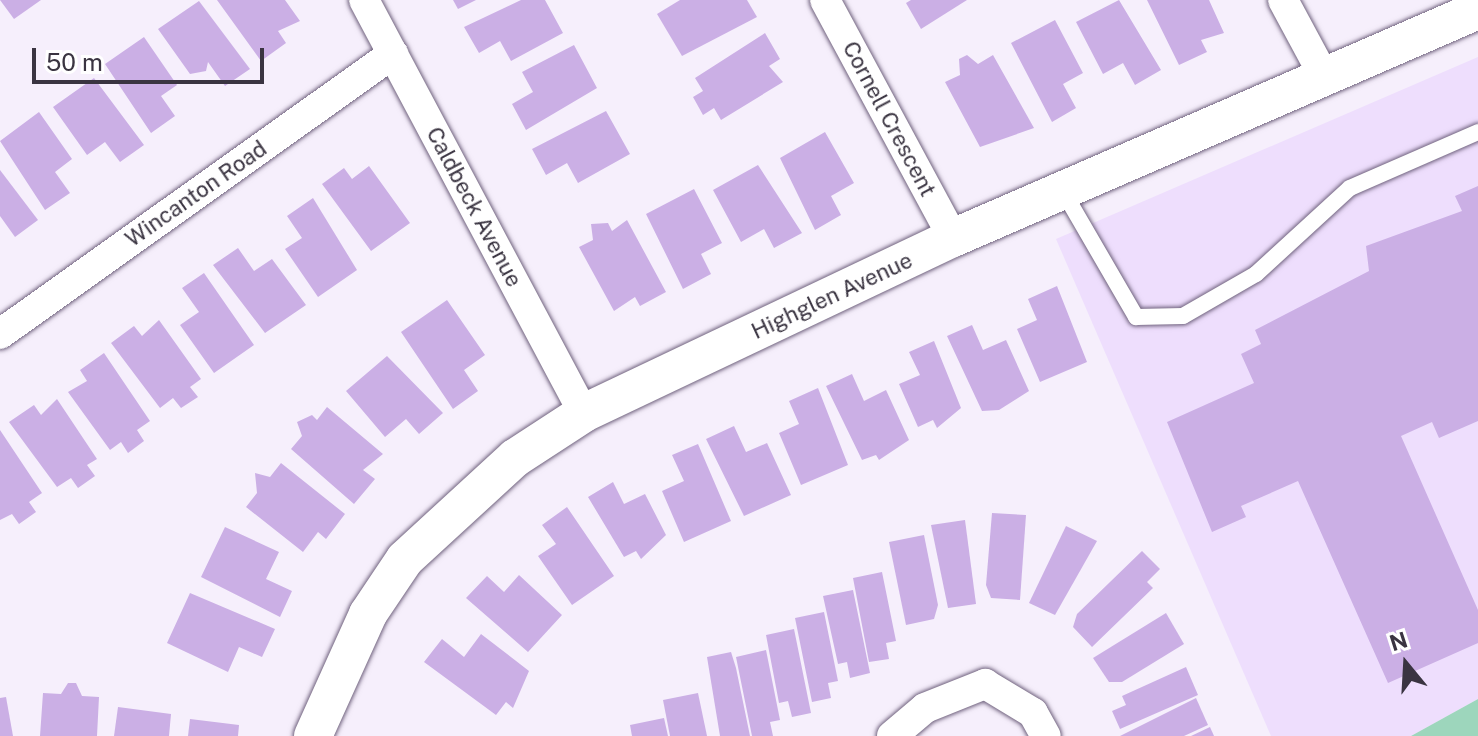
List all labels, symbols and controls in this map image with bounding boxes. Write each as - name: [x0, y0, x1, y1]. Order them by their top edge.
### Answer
- scale bar: [36, 32, 268, 82]
- street label: Cornell Crescent: [837, 37, 941, 201]
- text: 50 m: [46, 48, 103, 76]
- street label: Caldbeck Avenue: [421, 123, 527, 291]
- street label: Wincanton Road: [120, 135, 272, 253]
- street label: Highglen Avenue: [747, 247, 917, 345]
- north arrow: [1366, 624, 1446, 704]
- text: N: [1386, 626, 1411, 656]

